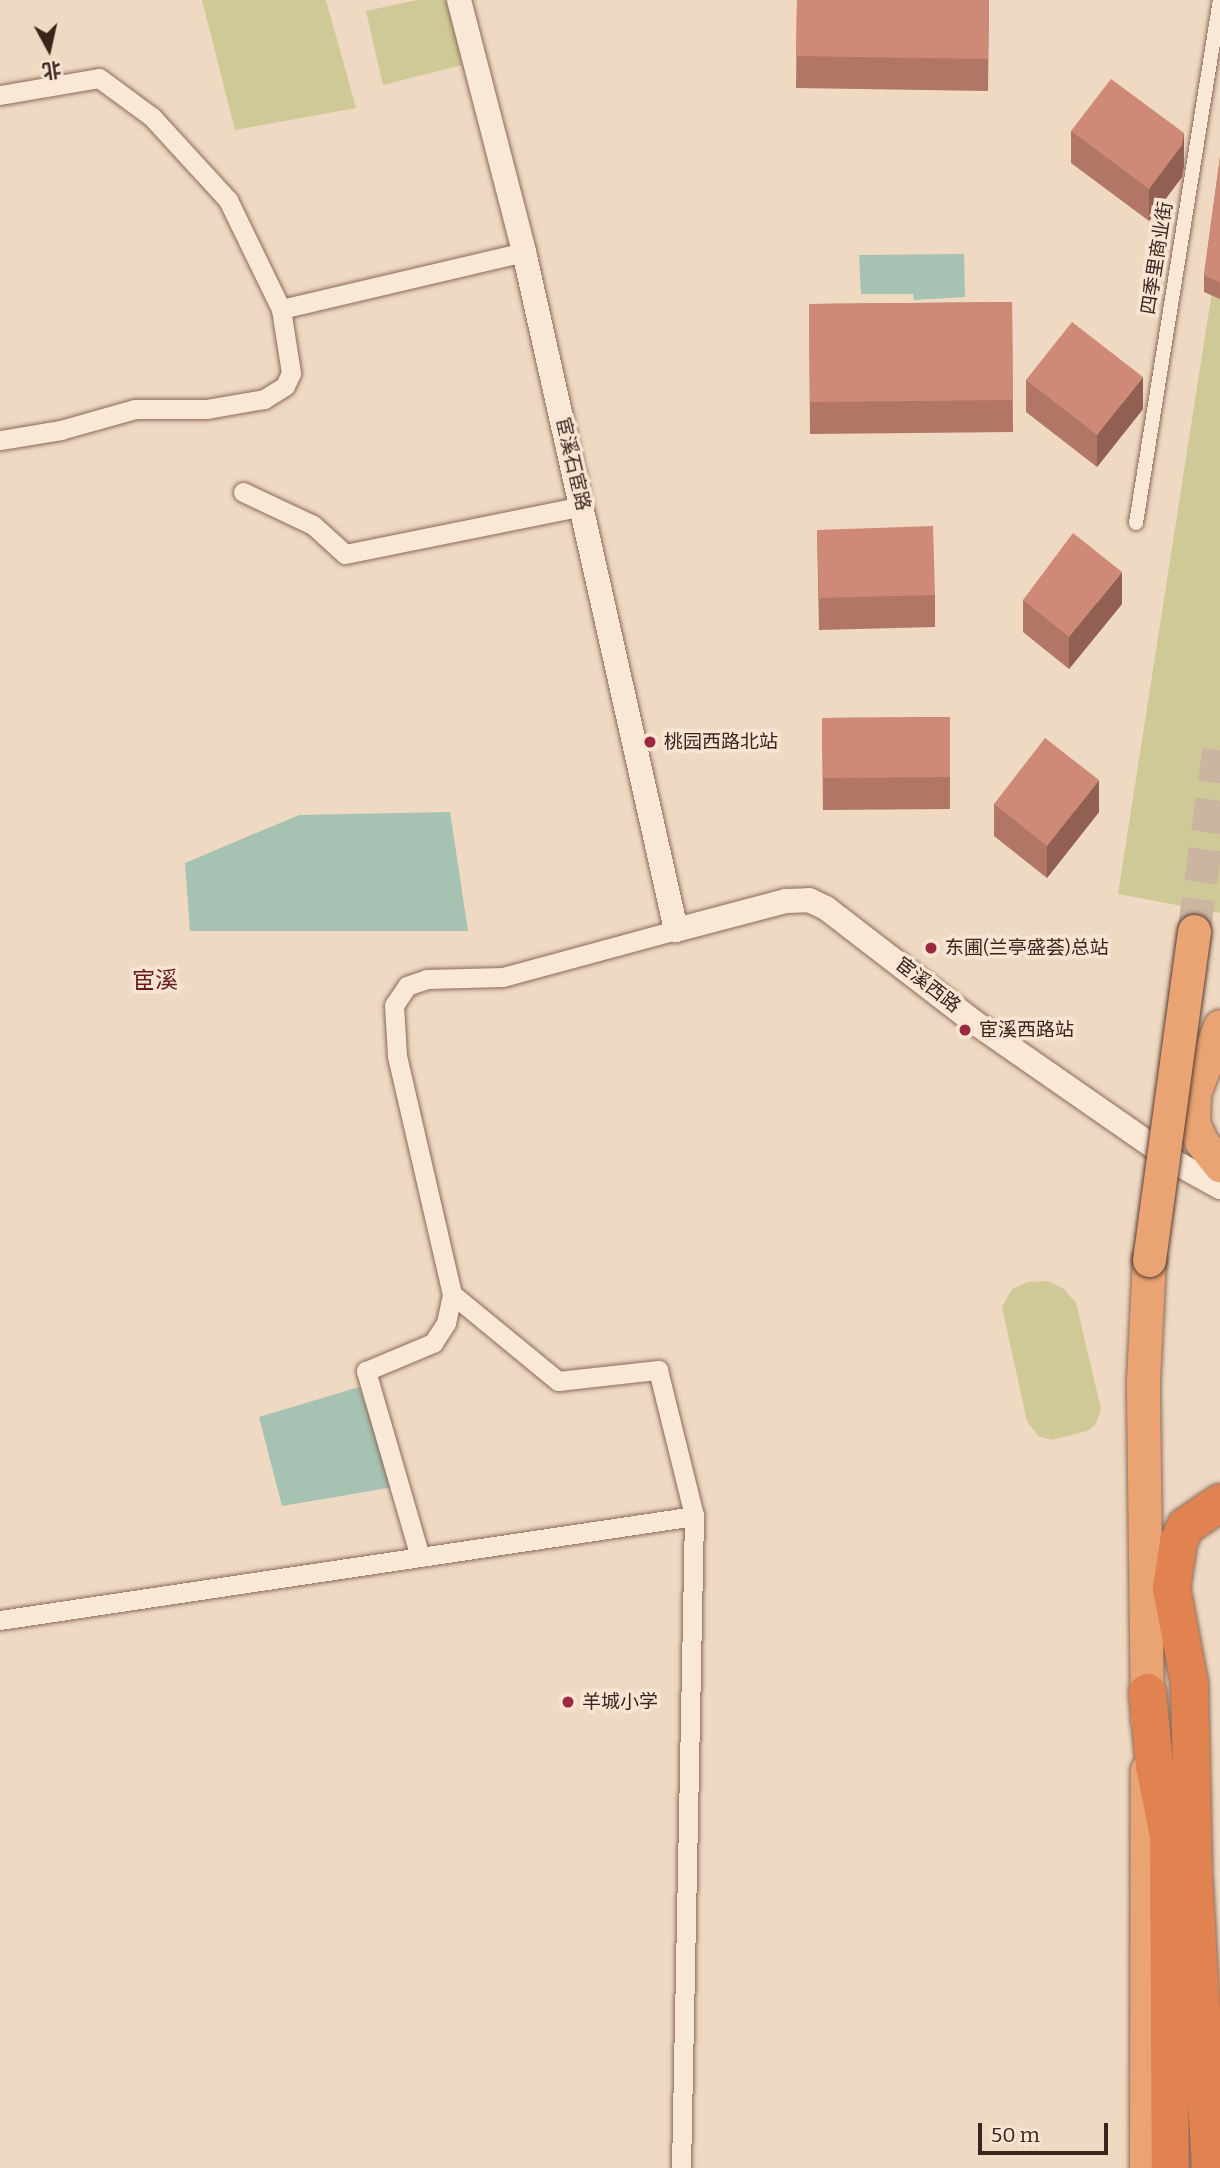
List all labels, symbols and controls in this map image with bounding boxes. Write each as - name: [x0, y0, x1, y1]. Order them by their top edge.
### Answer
- north arrow: [14, 14, 84, 84]
- text: 北: [41, 58, 63, 83]
- street label: 四季里商业街: [1137, 200, 1177, 316]
- street label: 宦溪石宦路: [551, 415, 595, 513]
- place label: 桃园西路北站: [664, 731, 778, 753]
- marker: 桃园西路北站: [642, 734, 658, 750]
- place label: 东圃(兰亭盛荟)总站: [945, 937, 1109, 959]
- marker: 东圃(兰亭盛荟)总站: [923, 940, 939, 956]
- street label: 宦溪西路: [891, 953, 965, 1017]
- district label: 宦溪: [132, 966, 178, 994]
- place label: 宦溪西路站: [979, 1019, 1074, 1041]
- marker: 宦溪西路站: [957, 1022, 973, 1038]
- place label: 羊城小学: [582, 1691, 658, 1713]
- marker: 羊城小学: [560, 1694, 576, 1710]
- scale bar: [982, 2108, 1112, 2152]
- text: 50 m: [991, 2122, 1040, 2148]

